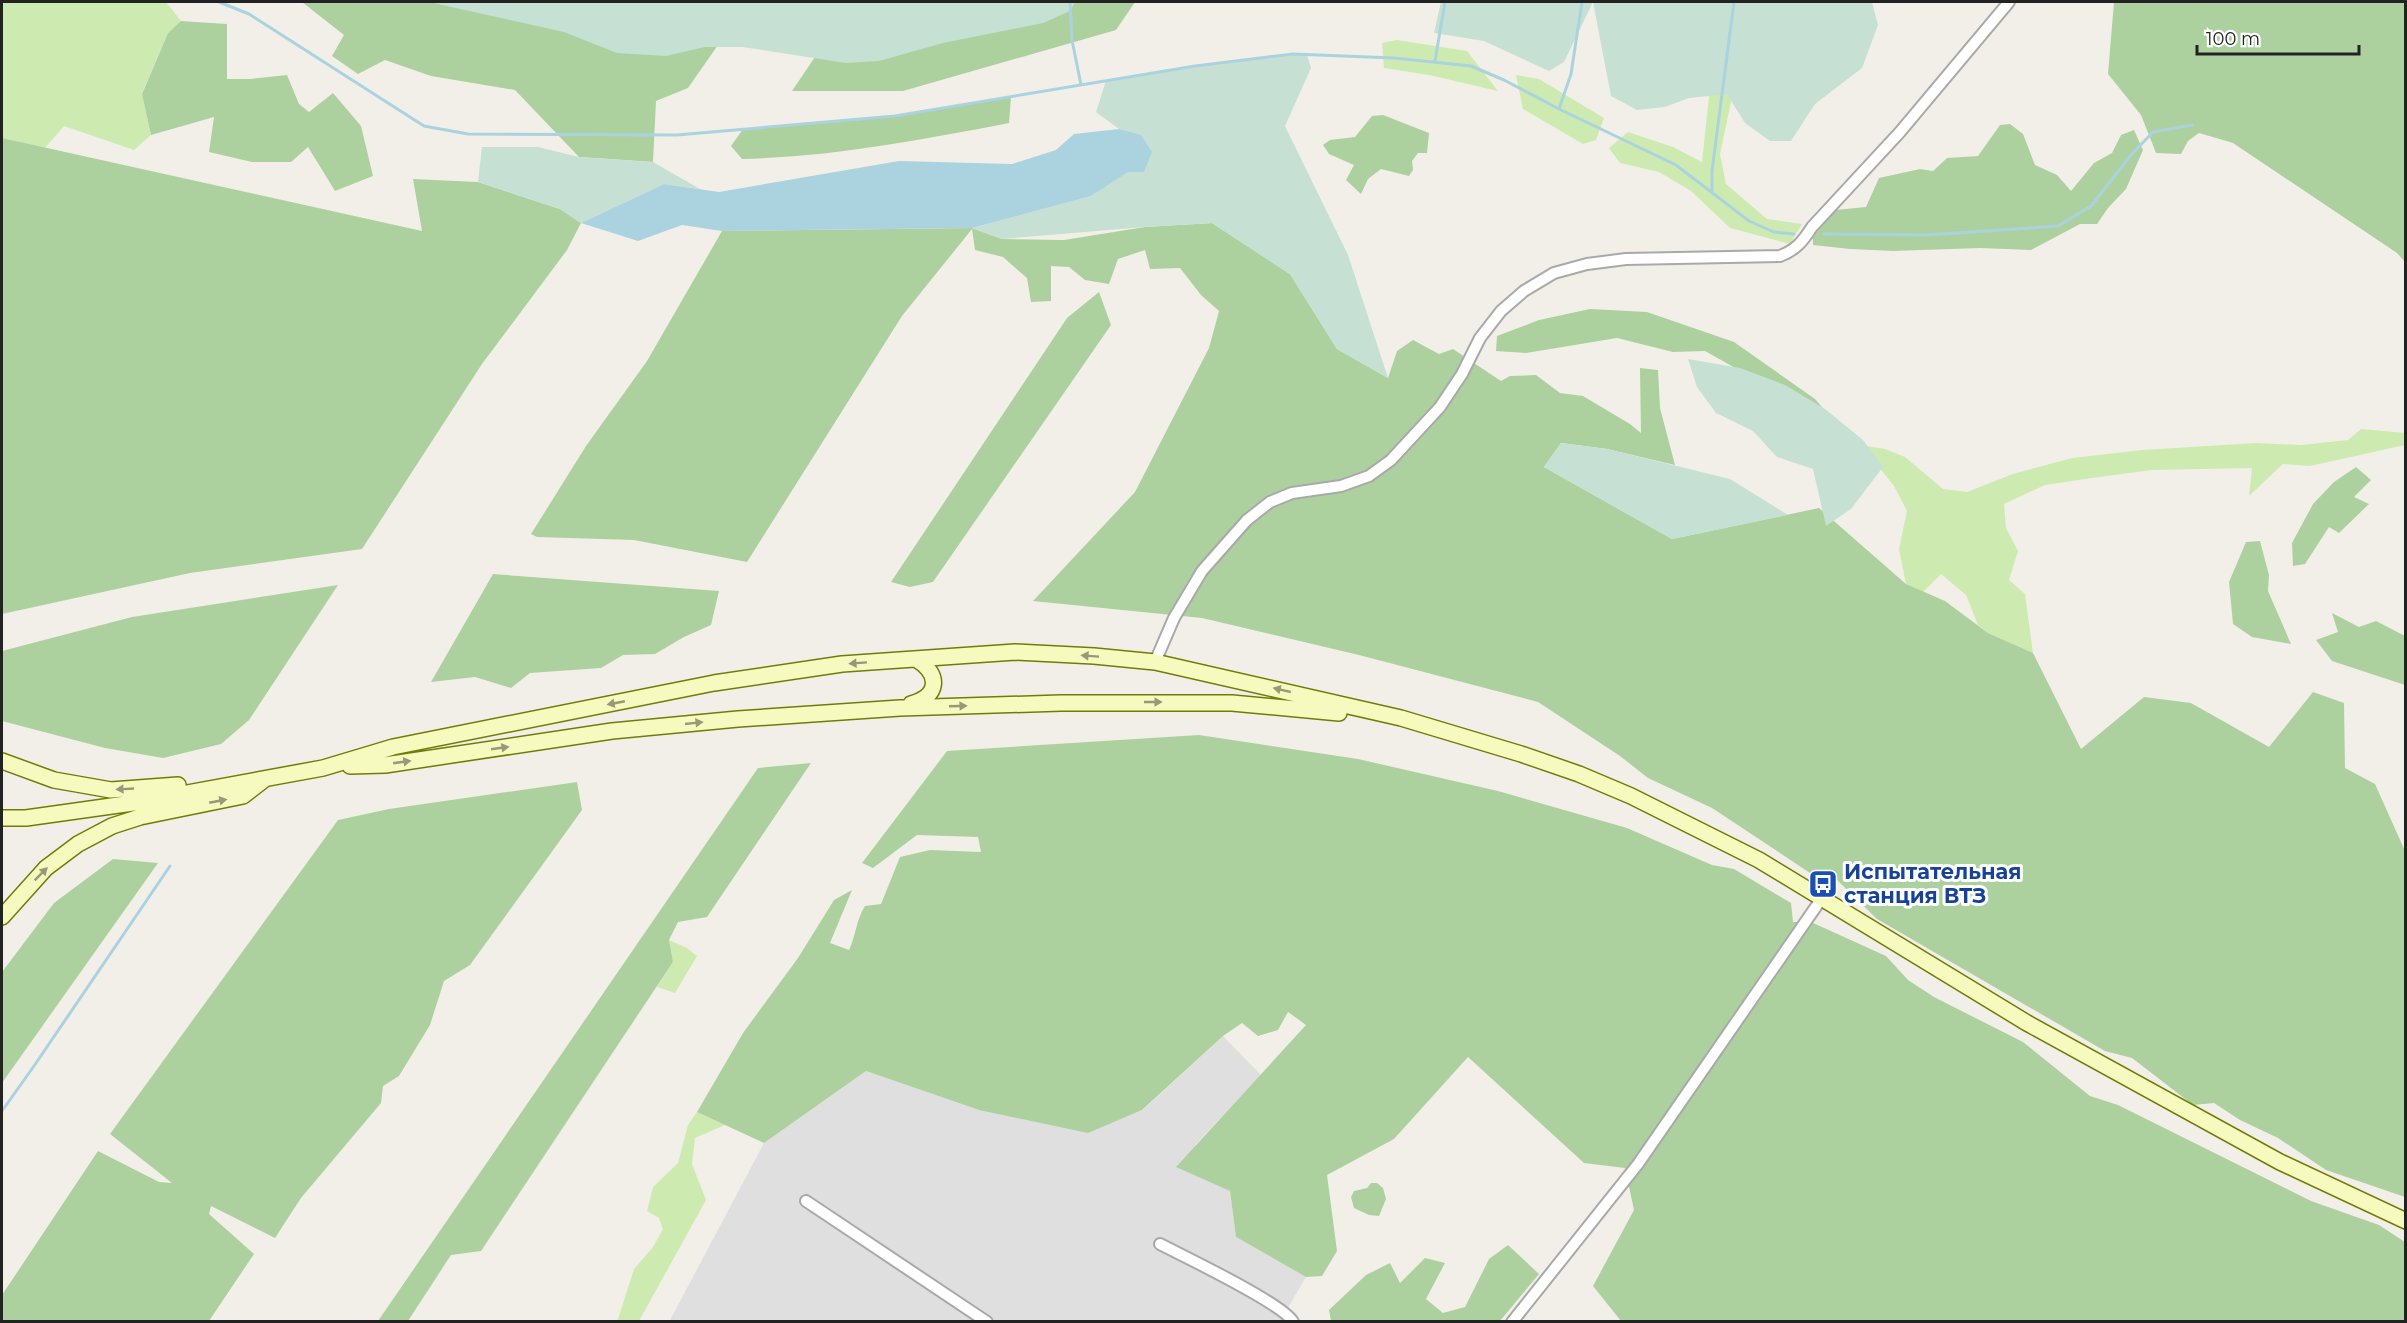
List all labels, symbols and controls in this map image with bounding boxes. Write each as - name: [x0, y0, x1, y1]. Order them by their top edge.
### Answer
- scale bar: [2197, 18, 2359, 56]
- text: 100 m: [2206, 28, 2260, 50]
- one-way arrow: [1080, 651, 1099, 660]
- one-way arrow: [849, 659, 868, 668]
- one-way arrow: [1272, 685, 1291, 695]
- one-way arrow: [1144, 697, 1163, 707]
- one-way arrow: [606, 699, 625, 708]
- one-way arrow: [949, 701, 968, 711]
- one-way arrow: [684, 718, 703, 728]
- one-way arrow: [491, 743, 510, 752]
- one-way arrow: [393, 758, 412, 767]
- one-way arrow: [116, 785, 135, 794]
- one-way arrow: [208, 796, 227, 805]
- place label: Испытательная станция ВТЗ: [1844, 859, 2021, 908]
- one-way arrow: [33, 867, 48, 881]
- bus stop icon: Испытательная станция ВТЗ: [1807, 868, 1839, 900]

